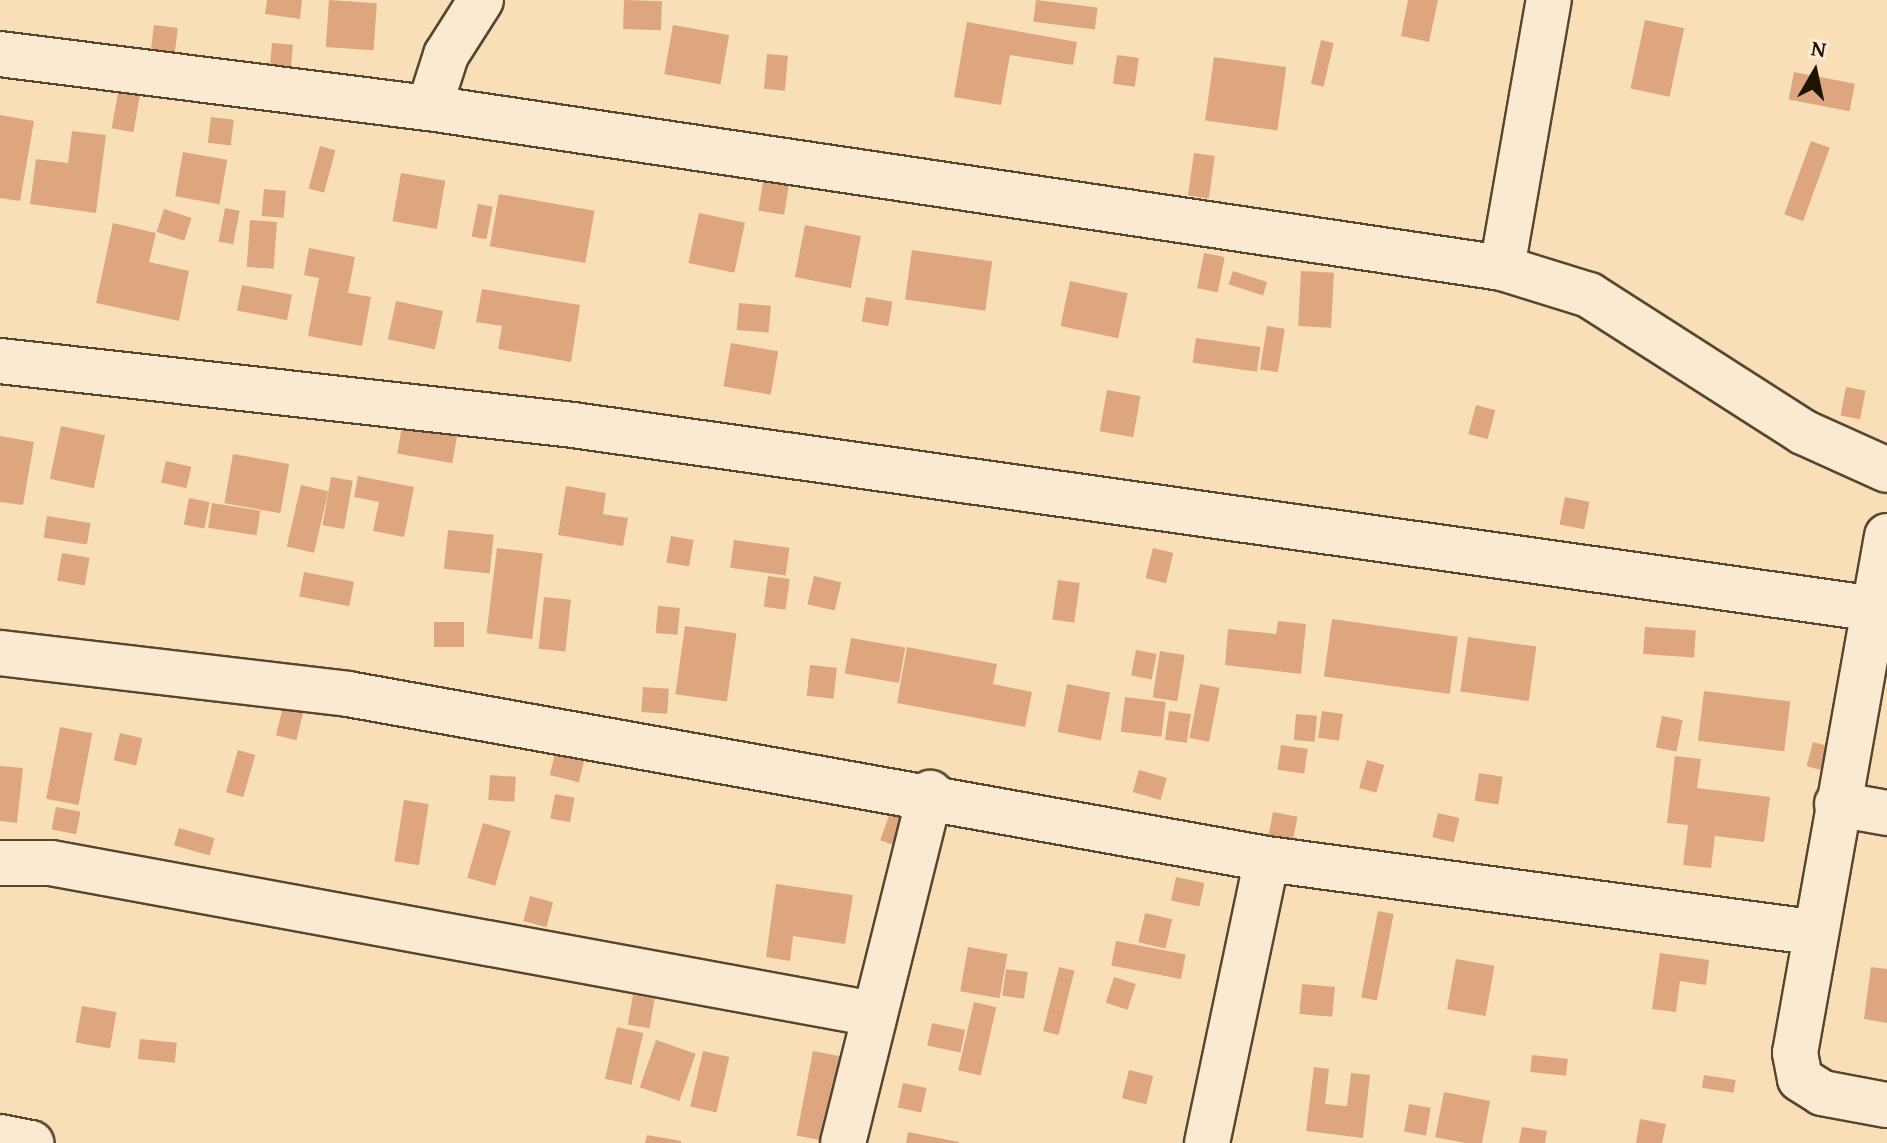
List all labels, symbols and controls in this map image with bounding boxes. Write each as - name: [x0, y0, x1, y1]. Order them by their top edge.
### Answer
- text: N: [1809, 31, 1829, 65]
- north arrow: [1775, 32, 1855, 112]

